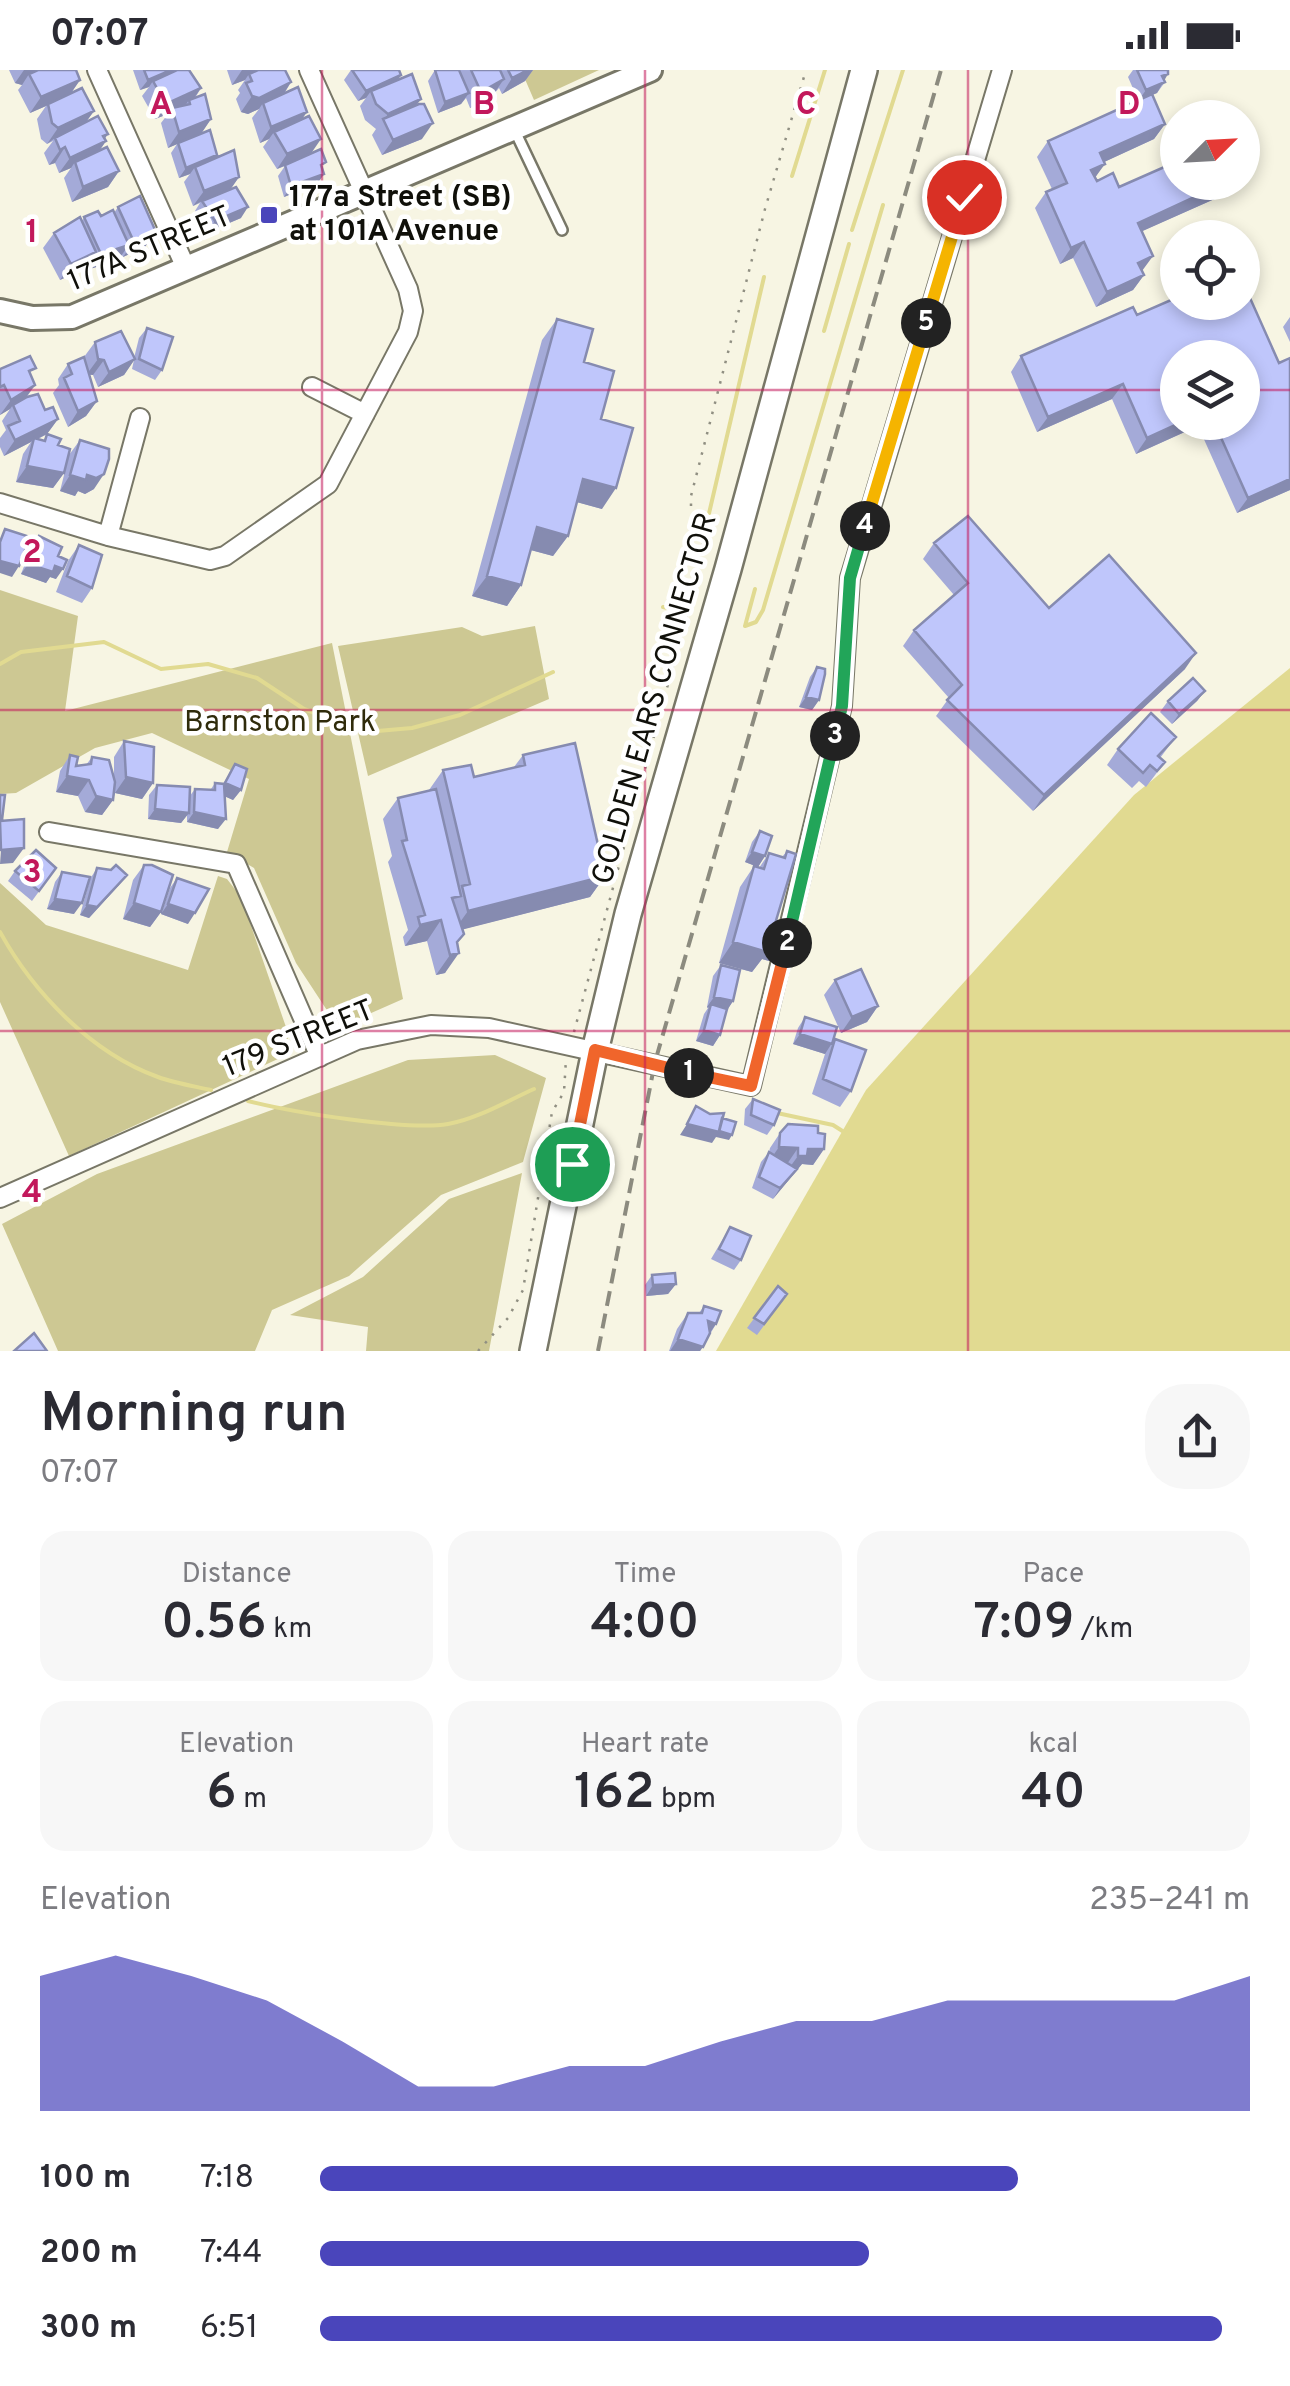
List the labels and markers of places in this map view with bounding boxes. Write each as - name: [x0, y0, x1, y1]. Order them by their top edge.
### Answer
- pin: [922, 155, 1007, 240]
- place label: 177a Street (SB) at 101A Avenue: [289, 180, 512, 251]
- marker: 177a Street (SB) at 101A Avenue: [258, 204, 280, 226]
- pin: 5: [901, 298, 951, 348]
- pin: 4: [840, 501, 890, 551]
- pin: 3: [810, 711, 860, 761]
- pin: 2: [762, 918, 812, 968]
- pin: 1: [664, 1048, 714, 1098]
- pin: [530, 1122, 615, 1207]

